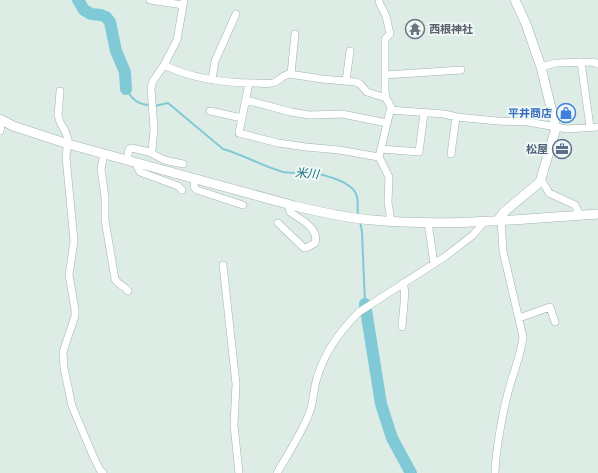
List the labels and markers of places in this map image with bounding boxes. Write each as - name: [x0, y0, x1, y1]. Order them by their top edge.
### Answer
- temple icon: 西根神社: [404, 18, 426, 40]
- place label: 西根神社: [429, 22, 473, 36]
- shop icon: 平井商店: [555, 102, 577, 124]
- place label: 平井商店: [508, 106, 552, 120]
- office icon: 松屋: [551, 138, 573, 160]
- place label: 松屋: [526, 142, 548, 156]

